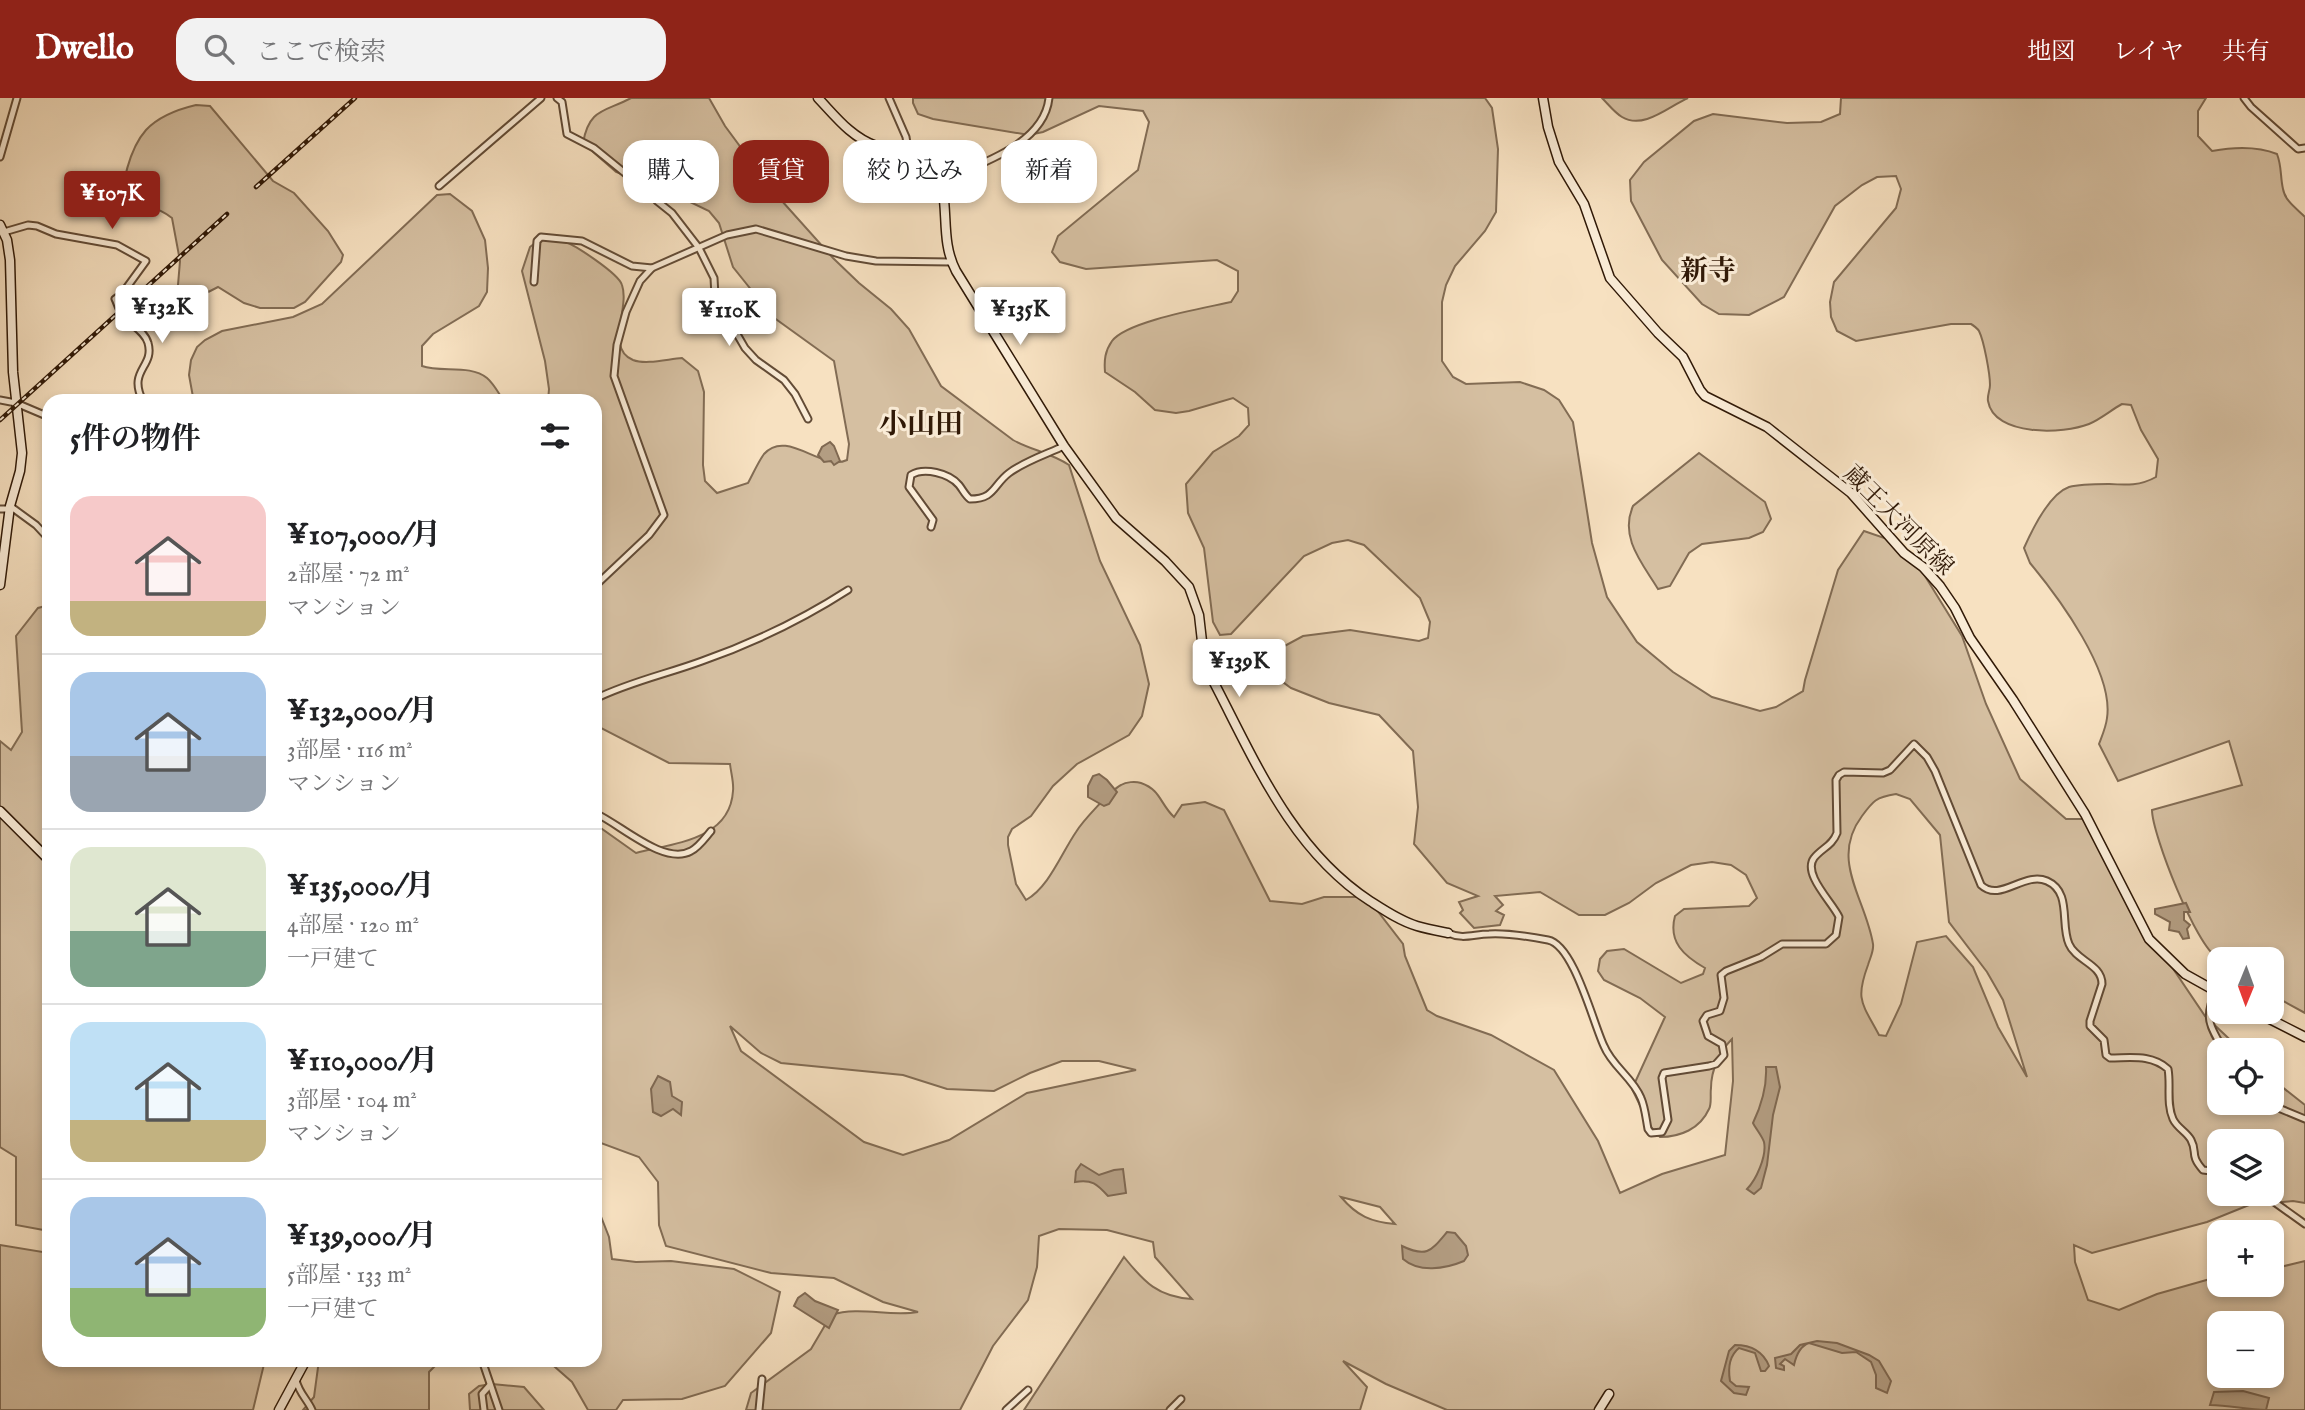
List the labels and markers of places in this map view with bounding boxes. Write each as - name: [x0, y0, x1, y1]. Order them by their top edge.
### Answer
- pin: ¥107K: [63, 172, 161, 231]
- pin: ¥132K: [113, 286, 211, 345]
- pin: ¥110K: [680, 288, 778, 348]
- pin: ¥135K: [971, 288, 1069, 347]
- pin: ¥139K: [1190, 640, 1288, 699]

